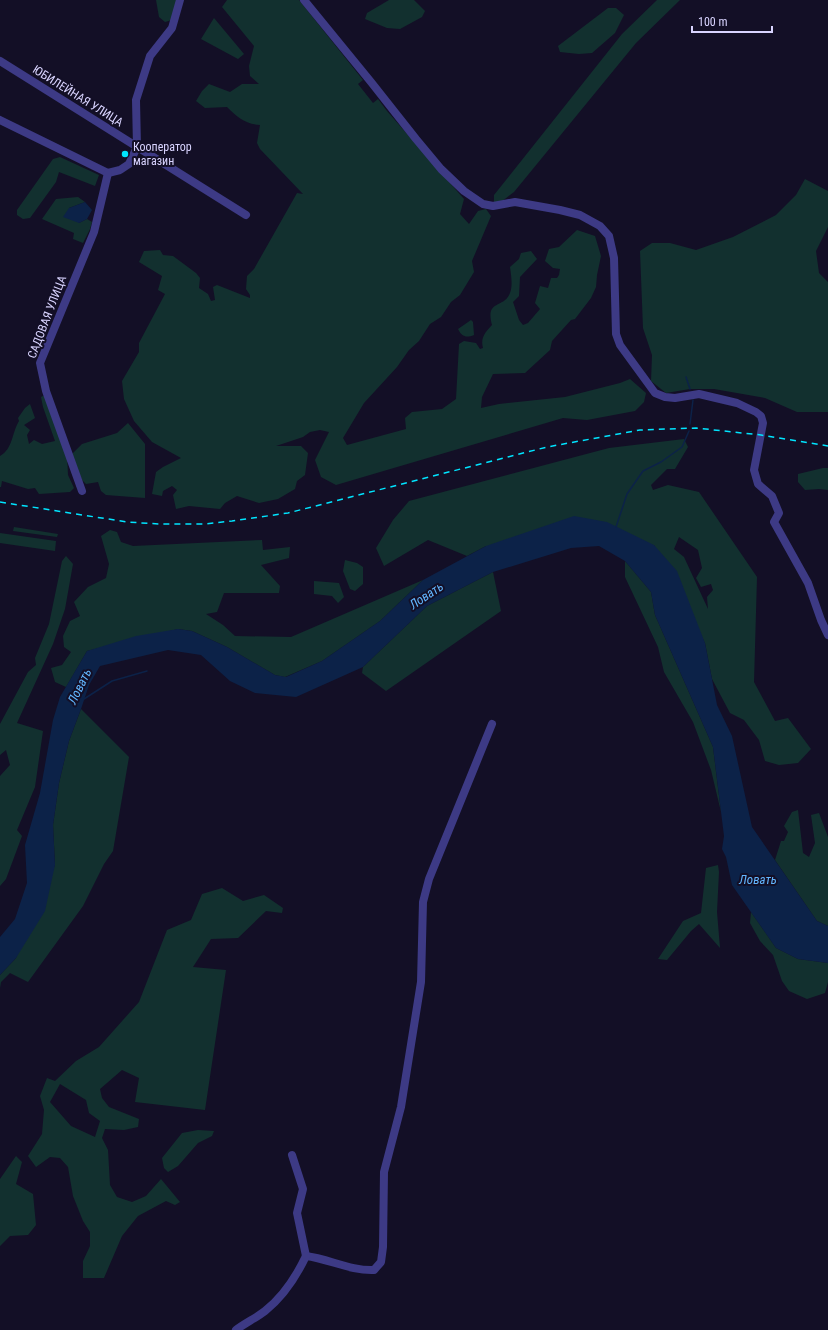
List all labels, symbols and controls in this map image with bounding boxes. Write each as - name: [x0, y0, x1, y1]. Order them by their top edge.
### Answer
- scale bar: [692, 8, 772, 34]
- text: 100 m: [698, 15, 728, 29]
- street label: ЮБИЛЕЙНАЯ УЛИЦА: [30, 62, 126, 129]
- place label: Кооператор магазин: [133, 140, 192, 168]
- marker: Кооператор магазин: [120, 149, 130, 159]
- street label: САДОВАЯ УЛИЦА: [25, 274, 69, 360]
- water label: Ловать: [406, 579, 446, 613]
- water label: Ловать: [64, 666, 94, 707]
- water label: Ловать: [738, 872, 777, 887]

